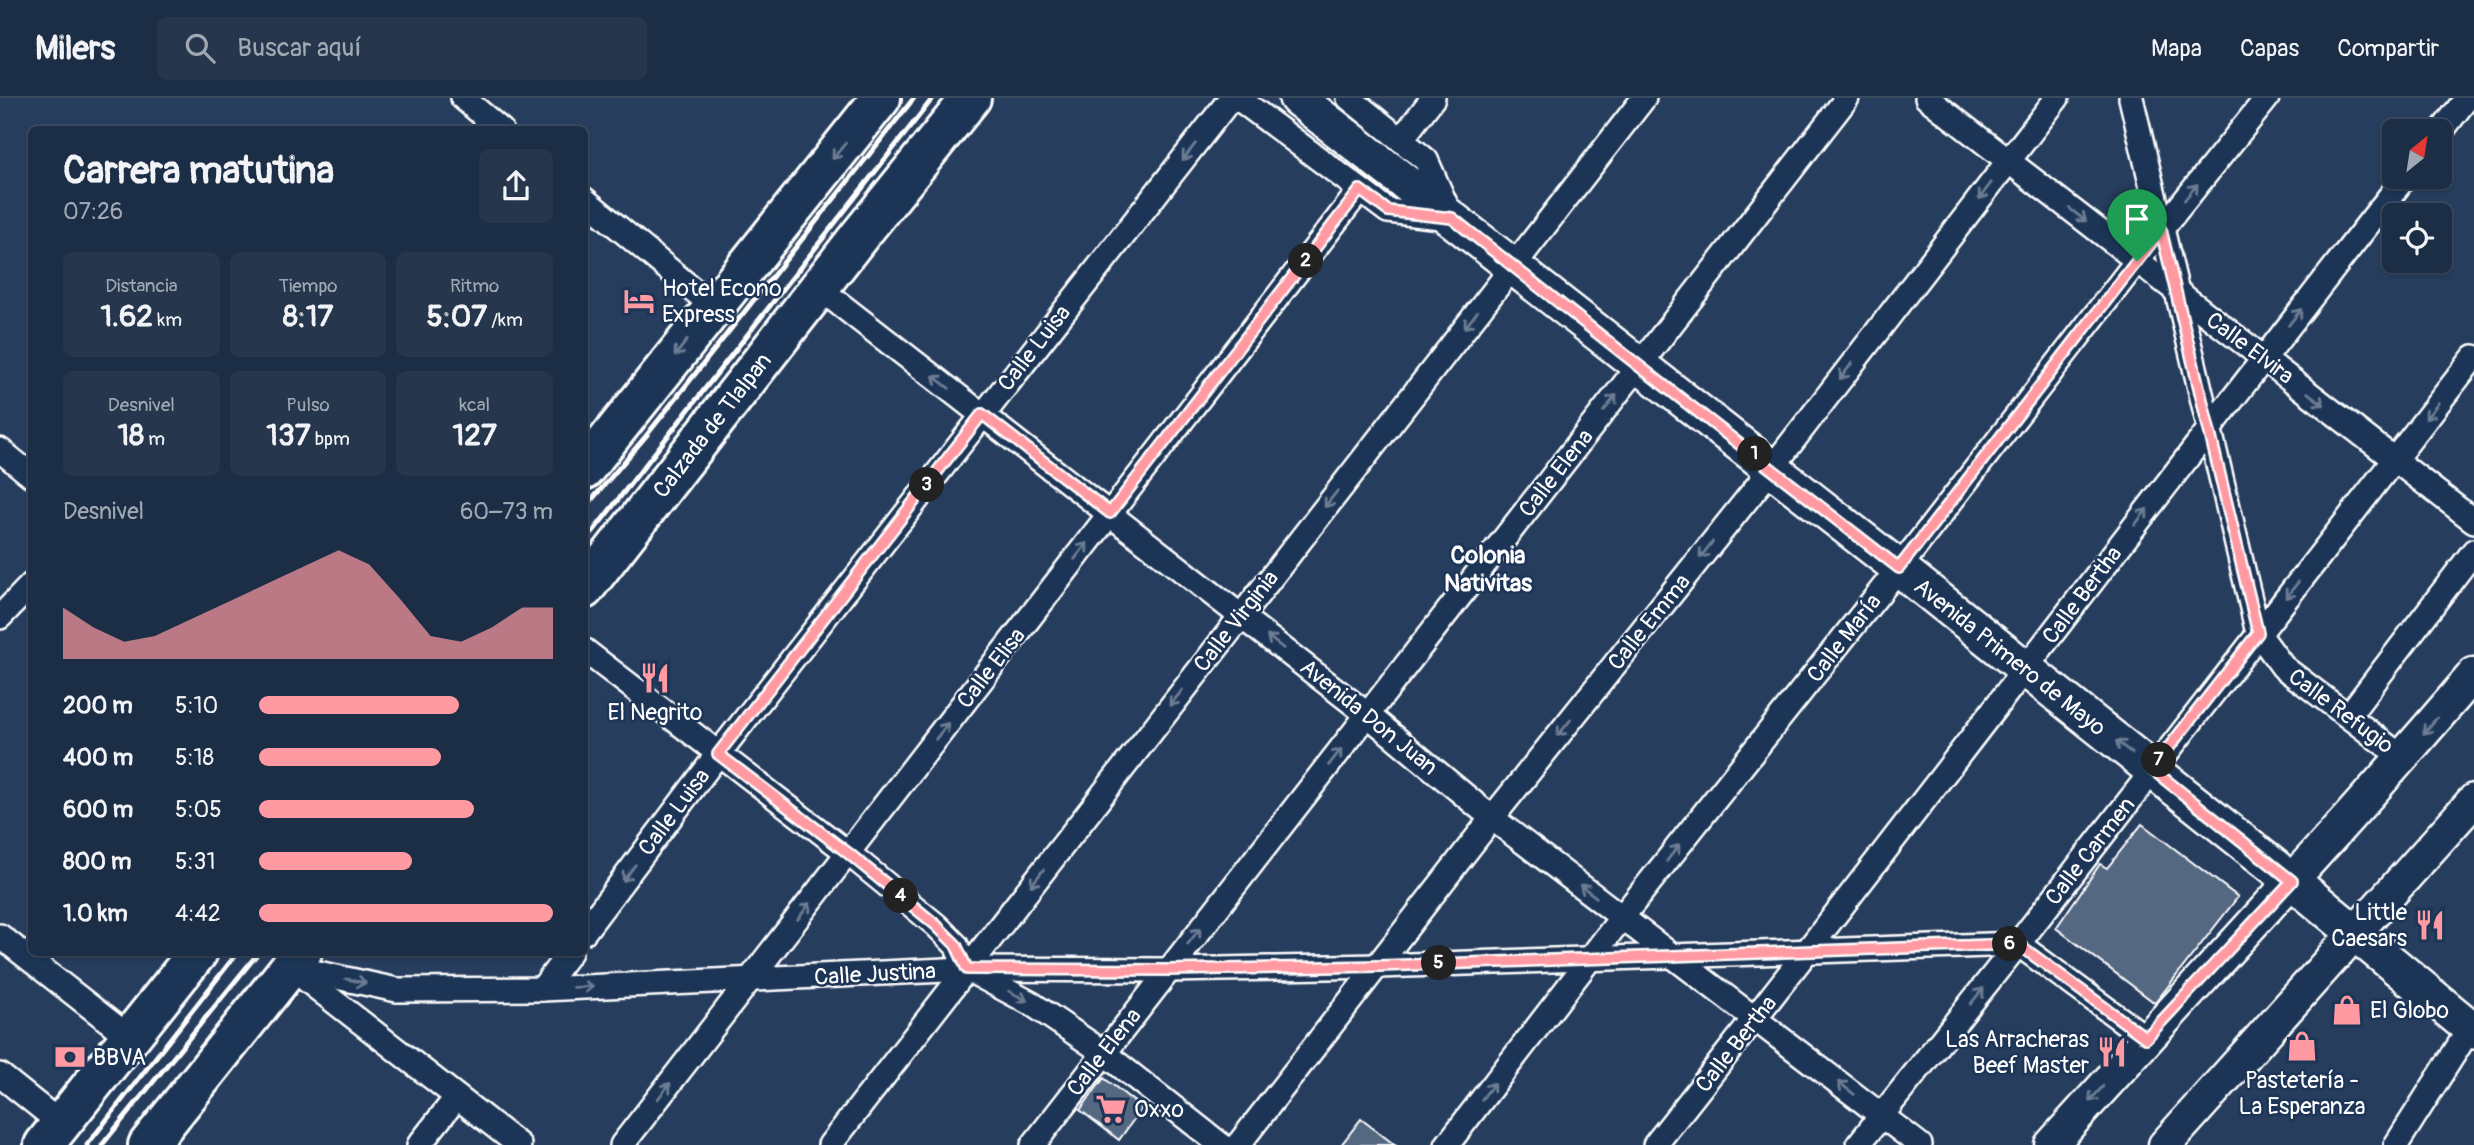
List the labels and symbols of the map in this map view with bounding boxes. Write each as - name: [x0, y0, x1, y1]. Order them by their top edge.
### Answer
- north arrow: [2382, 119, 2452, 189]
- one-way arrow: [831, 142, 846, 160]
- one-way arrow: [1181, 142, 1197, 160]
- one-way arrow: [1977, 181, 1992, 199]
- one-way arrow: [2184, 184, 2199, 202]
- pin: [2107, 189, 2167, 261]
- one-way arrow: [2068, 207, 2087, 222]
- pin: 2: [1288, 244, 1324, 278]
- place label: Hotel Econo Express: [662, 274, 782, 329]
- hotel icon: Hotel Econo Express: [622, 284, 656, 318]
- street label: Calle Luisa: [991, 299, 1077, 397]
- street label: Calle Elvira: [2200, 305, 2300, 391]
- one-way arrow: [2287, 309, 2302, 327]
- one-way arrow: [1463, 310, 1478, 328]
- one-way arrow: [674, 339, 689, 357]
- street label: Calzada de Tlalpan: [646, 347, 778, 503]
- one-way arrow: [1839, 361, 1854, 380]
- one-way arrow: [932, 375, 951, 390]
- one-way arrow: [2306, 391, 2325, 406]
- one-way arrow: [1602, 395, 1617, 413]
- one-way arrow: [2425, 401, 2440, 420]
- street label: Calle Elena: [1512, 423, 1600, 523]
- pin: 1: [1738, 436, 1772, 472]
- pin: 3: [909, 468, 944, 502]
- one-way arrow: [1323, 489, 1338, 507]
- one-way arrow: [2134, 508, 2149, 527]
- street label: Calle Bertha: [2036, 540, 2128, 650]
- district label: Colonia Nativitas: [1444, 541, 1532, 598]
- one-way arrow: [1699, 541, 1714, 559]
- one-way arrow: [1074, 542, 1089, 561]
- street label: Calle Virginia: [1187, 564, 1285, 678]
- street label: Calle Emma: [1601, 568, 1697, 676]
- street label: Avenida Primero de Mayo: [1908, 571, 2112, 742]
- one-way arrow: [2284, 580, 2299, 599]
- street label: Calle María: [1800, 588, 1888, 688]
- street label: Calle Elisa: [950, 622, 1032, 714]
- one-way arrow: [1267, 635, 1285, 650]
- street label: Avenida Don Juan: [1294, 653, 1444, 781]
- restaurant icon: El Negrito: [638, 661, 672, 695]
- street label: Calle Refugio: [2282, 662, 2400, 760]
- one-way arrow: [1169, 688, 1184, 707]
- place label: El Negrito: [608, 698, 702, 727]
- one-way arrow: [2422, 717, 2438, 735]
- one-way arrow: [1557, 718, 1572, 737]
- one-way arrow: [935, 722, 950, 741]
- one-way arrow: [2115, 739, 2134, 754]
- pin: 7: [2142, 742, 2176, 778]
- one-way arrow: [1328, 749, 1343, 767]
- street label: Calle Luisa: [632, 763, 716, 861]
- street label: Calle Carmen: [2039, 791, 2141, 911]
- one-way arrow: [1665, 844, 1680, 862]
- one-way arrow: [622, 863, 636, 882]
- one-way arrow: [1030, 868, 1045, 886]
- pin: 4: [884, 878, 918, 914]
- one-way arrow: [1579, 883, 1597, 898]
- place label: Little Caesars: [2331, 898, 2408, 953]
- one-way arrow: [796, 903, 811, 921]
- restaurant icon: Little Caesars: [2413, 908, 2447, 942]
- pin: 6: [1993, 926, 2028, 962]
- one-way arrow: [1187, 927, 1202, 946]
- pin: 5: [1422, 946, 1456, 980]
- street label: Calle Justina: [813, 956, 937, 992]
- one-way arrow: [344, 975, 367, 989]
- one-way arrow: [571, 981, 594, 994]
- one-way arrow: [1969, 987, 1985, 1005]
- one-way arrow: [1007, 989, 1027, 1003]
- street label: Calle Bertha: [1689, 990, 1783, 1098]
- shop icon: El Globo: [2330, 993, 2364, 1027]
- place label: El Globo: [2370, 996, 2449, 1025]
- street label: Calle Elena: [1060, 1002, 1148, 1102]
- place label: Las Arracheras Beef Master: [1945, 1025, 2089, 1080]
- shop icon: Pastetería - La Esperanza: [2285, 1029, 2319, 1063]
- restaurant icon: Las Arracheras Beef Master: [2095, 1035, 2129, 1069]
- bank icon: BBVA: [53, 1040, 87, 1074]
- place label: BBVA: [93, 1043, 146, 1072]
- place label: Pastetería - La Esperanza: [2238, 1066, 2366, 1121]
- one-way arrow: [1838, 1081, 1856, 1096]
- one-way arrow: [1481, 1082, 1496, 1101]
- one-way arrow: [657, 1083, 672, 1101]
- one-way arrow: [2088, 1085, 2104, 1103]
- supermarket icon: Oxxo: [1094, 1092, 1128, 1126]
- place label: Oxxo: [1134, 1095, 1184, 1124]

